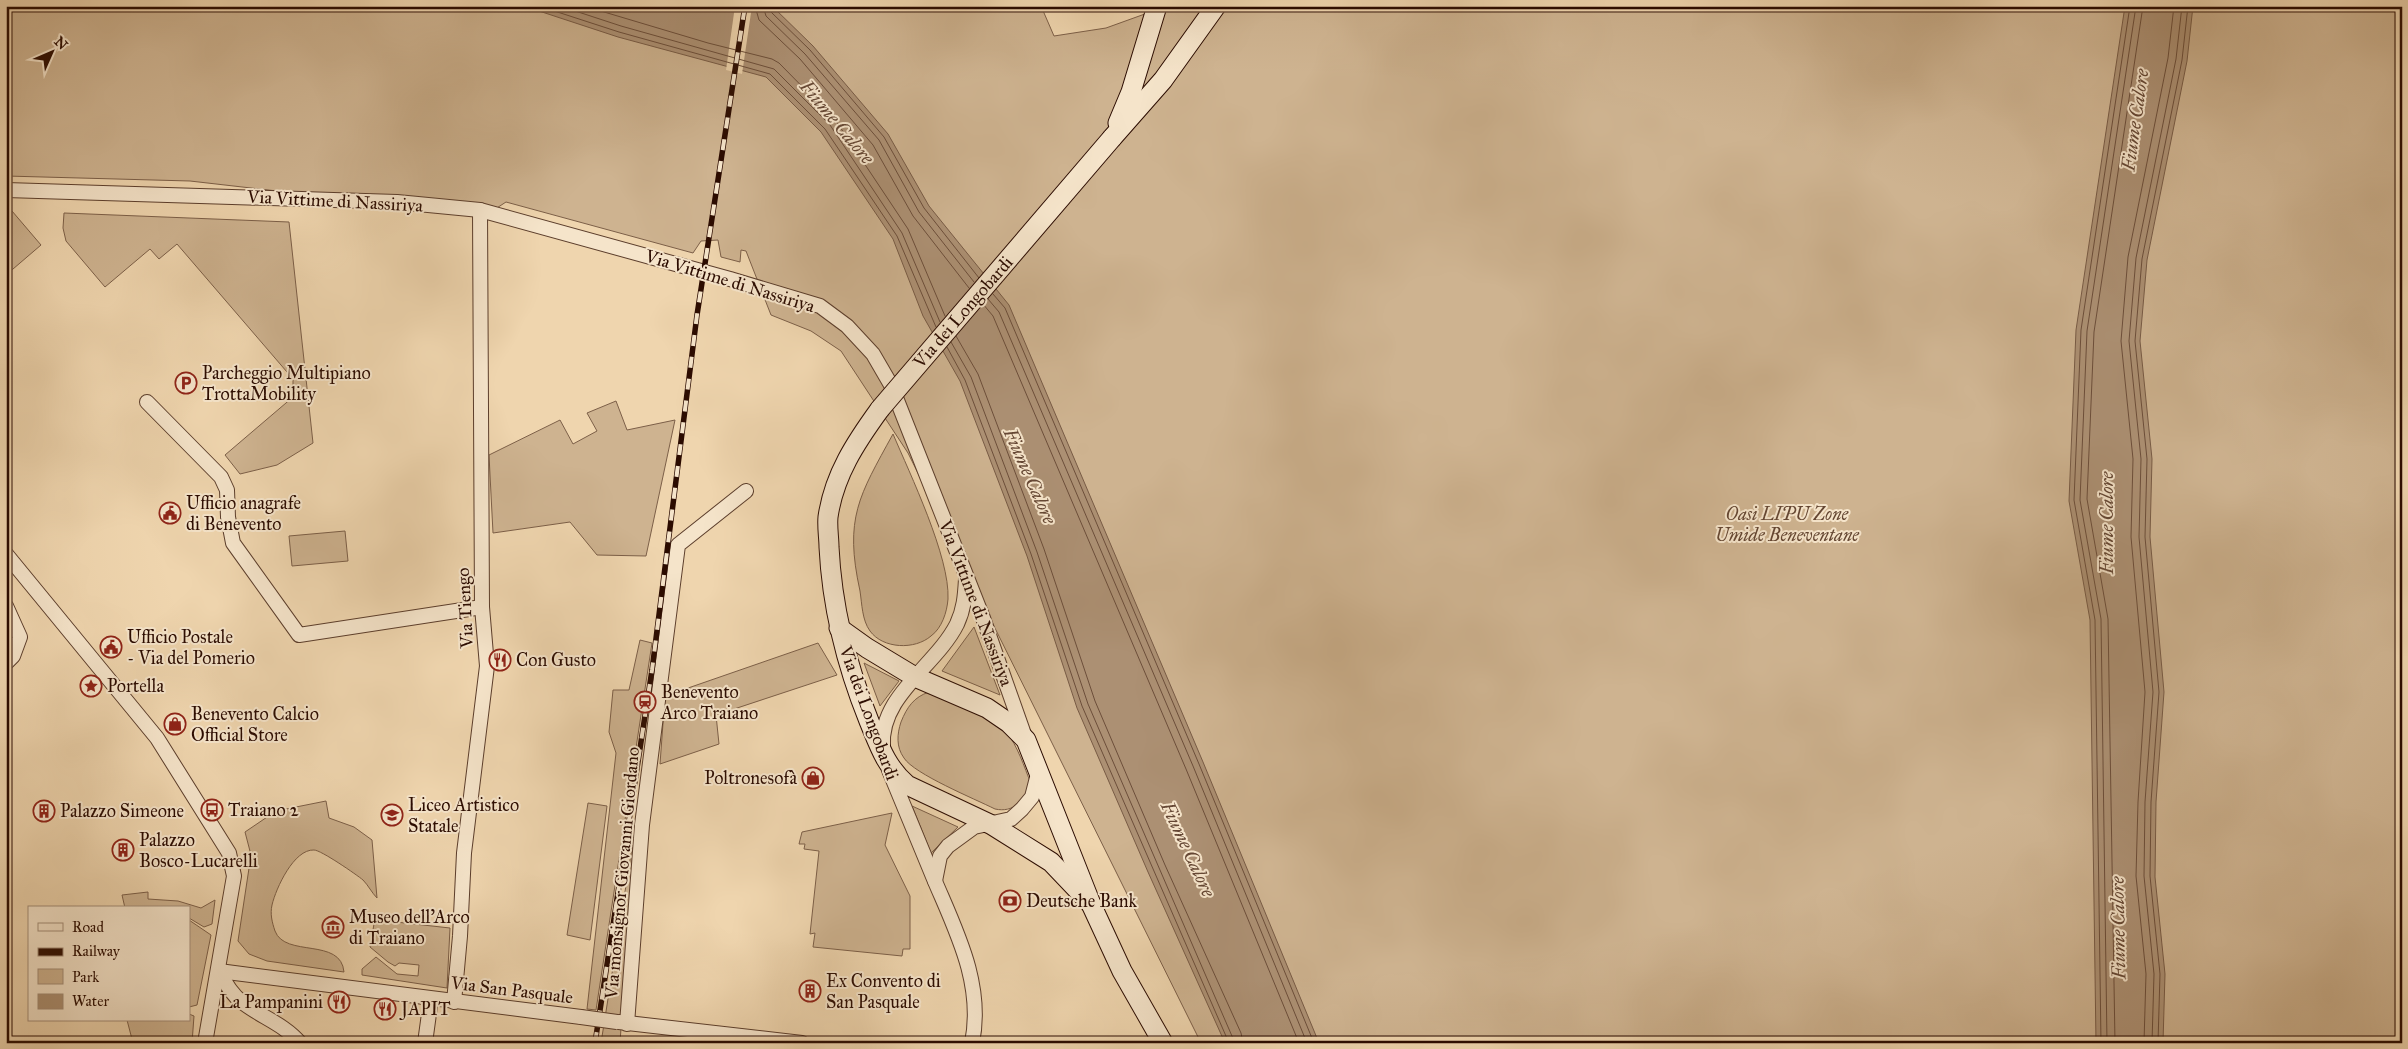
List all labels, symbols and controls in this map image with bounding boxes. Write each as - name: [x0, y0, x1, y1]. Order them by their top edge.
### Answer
- north arrow: [28, 28, 78, 78]
- text: N: [51, 33, 71, 53]
- water label: Fiume Calore: [2116, 67, 2154, 173]
- water label: Fiume Calore: [795, 75, 879, 169]
- street label: Via Vittime di Nassiriya: [245, 185, 424, 217]
- street label: Via Vittime di Nassiriya: [642, 244, 818, 317]
- street label: Via dei Longobardi: [908, 251, 1018, 374]
- place label: Parcheggio Multipiano TrottaMobility: [202, 362, 371, 405]
- parking icon: Parcheggio Multipiano TrottaMobility: [174, 371, 198, 395]
- water label: Fiume Calore: [998, 424, 1062, 528]
- water label: Fiume Calore: [2095, 471, 2118, 575]
- place label: Ufficio anagrafe di Benevento: [186, 492, 301, 535]
- public building icon: Ufficio anagrafe di Benevento: [158, 501, 182, 525]
- park label: Oasi LIPU Zone Umide Beneventane: [1715, 503, 1860, 546]
- street label: Via Vittime di Nassiriya: [934, 516, 1018, 690]
- street label: Via Tiengo: [452, 567, 479, 650]
- place label: Ufficio Postale - Via del Pomerio: [127, 626, 255, 669]
- public building icon: Ufficio Postale - Via del Pomerio: [99, 635, 123, 659]
- street label: Via dei Longobardi: [833, 642, 903, 783]
- restaurant icon: Con Gusto: [488, 648, 512, 672]
- place label: Con Gusto: [516, 649, 596, 671]
- place icon: Portella: [79, 674, 103, 698]
- place label: Portella: [107, 675, 164, 697]
- place label: Benevento Arco Traiano: [660, 681, 758, 724]
- station icon: Benevento Arco Traiano: [633, 690, 657, 714]
- place label: Benevento Calcio Official Store: [191, 703, 319, 746]
- shop icon: Benevento Calcio Official Store: [163, 712, 187, 736]
- street label: Via monsignor Giovanni Giordano: [600, 746, 645, 1001]
- shop icon: Poltronesofà: [801, 766, 825, 790]
- place label: Poltronesofà: [704, 767, 797, 789]
- place label: Liceo Artistico Statale: [408, 794, 519, 837]
- water label: Fiume Calore: [1155, 797, 1221, 901]
- bus stop icon: Traiano 2: [200, 798, 224, 822]
- building icon: Palazzo Simeone: [32, 799, 56, 823]
- place label: Traiano 2: [228, 799, 299, 821]
- place label: Palazzo Simeone: [60, 800, 184, 822]
- school or university icon: Liceo Artistico Statale: [380, 803, 404, 827]
- place label: Palazzo Bosco-Lucarelli: [139, 829, 258, 872]
- building icon: Palazzo Bosco-Lucarelli: [111, 838, 135, 862]
- water label: Fiume Calore: [2106, 876, 2130, 981]
- bank icon: Deutsche Bank: [998, 889, 1022, 913]
- place label: Deutsche Bank: [1026, 890, 1137, 912]
- legend: [28, 906, 190, 1022]
- place label: Museo dell'Arco di Traiano: [349, 906, 470, 949]
- museum icon: Museo dell'Arco di Traiano: [321, 915, 345, 939]
- text: Road: [72, 918, 104, 936]
- text: Railway: [72, 942, 121, 960]
- text: Park: [72, 968, 99, 986]
- place label: Ex Convento di San Pasquale: [826, 970, 941, 1014]
- street label: Via San Pasquale: [449, 971, 574, 1009]
- building icon: Ex Convento di San Pasquale: [798, 979, 822, 1003]
- restaurant icon: La Pampanini: [327, 990, 351, 1014]
- place label: La Pampanini: [220, 991, 323, 1013]
- text: Water: [72, 992, 109, 1010]
- restaurant icon: JAPIT: [373, 997, 397, 1021]
- place label: JAPIT: [399, 998, 451, 1021]

